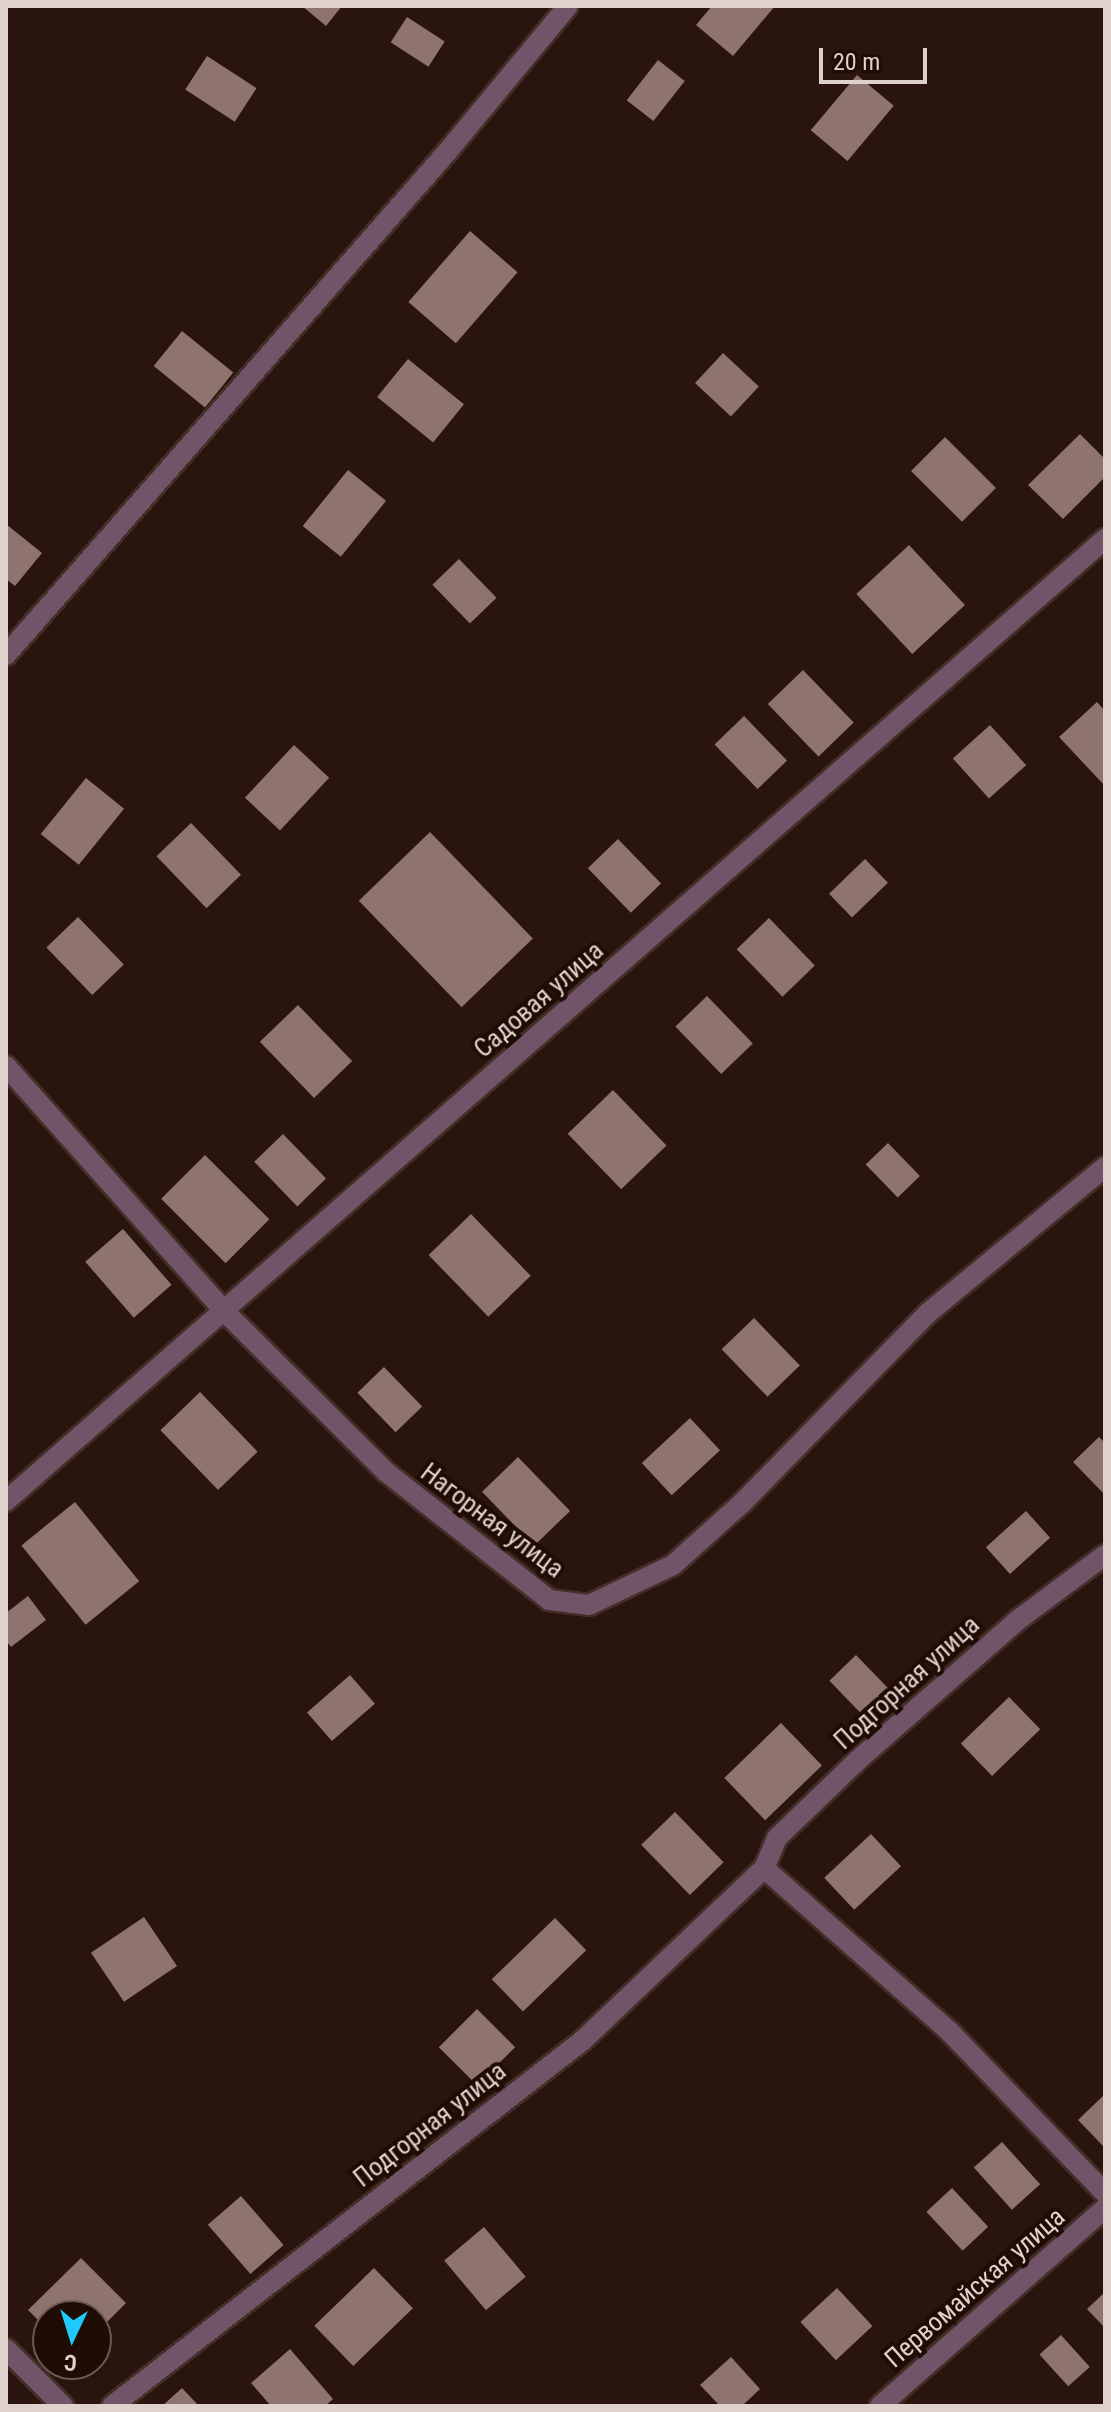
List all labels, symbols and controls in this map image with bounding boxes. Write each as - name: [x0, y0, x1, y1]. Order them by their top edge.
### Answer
- scale bar: [823, 32, 931, 82]
- text: 20 m: [833, 48, 880, 76]
- street label: Садовая улица: [468, 935, 610, 1065]
- street label: Нагорная улица: [414, 1457, 570, 1585]
- street label: Подгорная улица: [828, 1610, 986, 1756]
- street label: Подгорная улица: [348, 2056, 512, 2194]
- street label: Первомайская улица: [879, 2201, 1071, 2375]
- north arrow: [32, 2300, 112, 2380]
- text: С: [63, 2350, 78, 2375]

